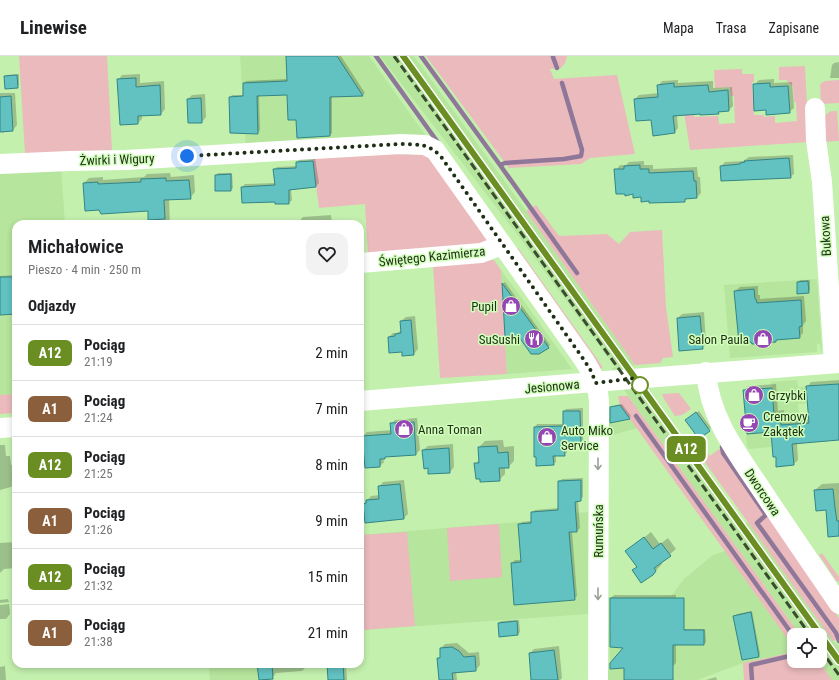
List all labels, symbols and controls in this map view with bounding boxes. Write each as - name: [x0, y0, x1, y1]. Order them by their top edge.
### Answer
- text: Linewise: [20, 16, 87, 39]
- text: Mapa: [663, 20, 694, 36]
- text: Trasa: [716, 20, 746, 36]
- text: Zapisane: [768, 20, 819, 36]
- your location: [177, 146, 197, 166]
- street label: Żwirki i Wigury: [79, 151, 155, 168]
- street label: Bukowa: [817, 215, 834, 257]
- button: heart: [306, 233, 348, 275]
- text: Michałowice: [28, 235, 123, 258]
- street label: Świętego Kazimierza: [378, 243, 486, 270]
- text: Pieszo · 4 min · 250 m: [28, 262, 141, 277]
- shop icon: Pupil: [500, 295, 522, 317]
- text: Odjazdy: [28, 297, 76, 315]
- place label: Pupil: [471, 299, 497, 314]
- restaurant icon: SuSushi: [523, 328, 545, 350]
- shop icon: Salon Paula: [752, 328, 774, 350]
- place label: SuSushi: [479, 332, 520, 347]
- place label: Salon Paula: [688, 332, 749, 347]
- text: Pociąg: [84, 336, 125, 354]
- text: 2 min: [315, 344, 348, 362]
- text: A12: [39, 345, 61, 361]
- text: 21:19: [84, 354, 113, 369]
- unlabelled marker: [631, 376, 649, 394]
- street label: Jesionowa: [524, 377, 580, 396]
- shop icon: Grzybki: [743, 384, 765, 406]
- place label: Grzybki: [768, 388, 806, 403]
- text: Pociąg: [84, 392, 125, 410]
- text: 7 min: [315, 400, 348, 418]
- text: A1: [42, 401, 58, 417]
- place label: Cremovy Zakątek: [763, 409, 808, 439]
- text: 21:24: [84, 410, 113, 425]
- cafe icon: Cremovy Zakątek: [738, 412, 760, 434]
- shop icon: Anna Toman: [393, 418, 415, 440]
- place label: Anna Toman: [418, 422, 482, 437]
- place label: Auto Miko Service: [561, 423, 613, 453]
- shop icon: Auto Miko Service: [536, 426, 558, 448]
- line badge: A12: [663, 436, 709, 462]
- text: A12: [675, 441, 697, 457]
- text: Pociąg: [84, 448, 125, 466]
- text: 8 min: [315, 456, 348, 474]
- text: A12: [39, 457, 61, 473]
- one-way arrow: [595, 457, 602, 470]
- text: 21:25: [84, 466, 113, 481]
- street label: Dworcowa: [741, 466, 784, 519]
- text: Pociąg: [84, 504, 125, 522]
- street label: Rumuńska: [591, 504, 606, 558]
- text: 9 min: [315, 512, 348, 530]
- text: A1: [42, 513, 58, 529]
- text: 21:26: [84, 522, 113, 537]
- text: Pociąg: [84, 560, 125, 578]
- text: 15 min: [308, 568, 348, 586]
- text: A12: [39, 569, 61, 585]
- text: 21:32: [84, 578, 113, 593]
- one-way arrow: [594, 587, 602, 600]
- text: Pociąg: [84, 616, 125, 634]
- text: 21 min: [308, 624, 348, 642]
- text: A1: [42, 625, 58, 641]
- map controls: [787, 628, 827, 668]
- button: locate: [787, 628, 827, 668]
- text: 21:38: [84, 634, 113, 649]

